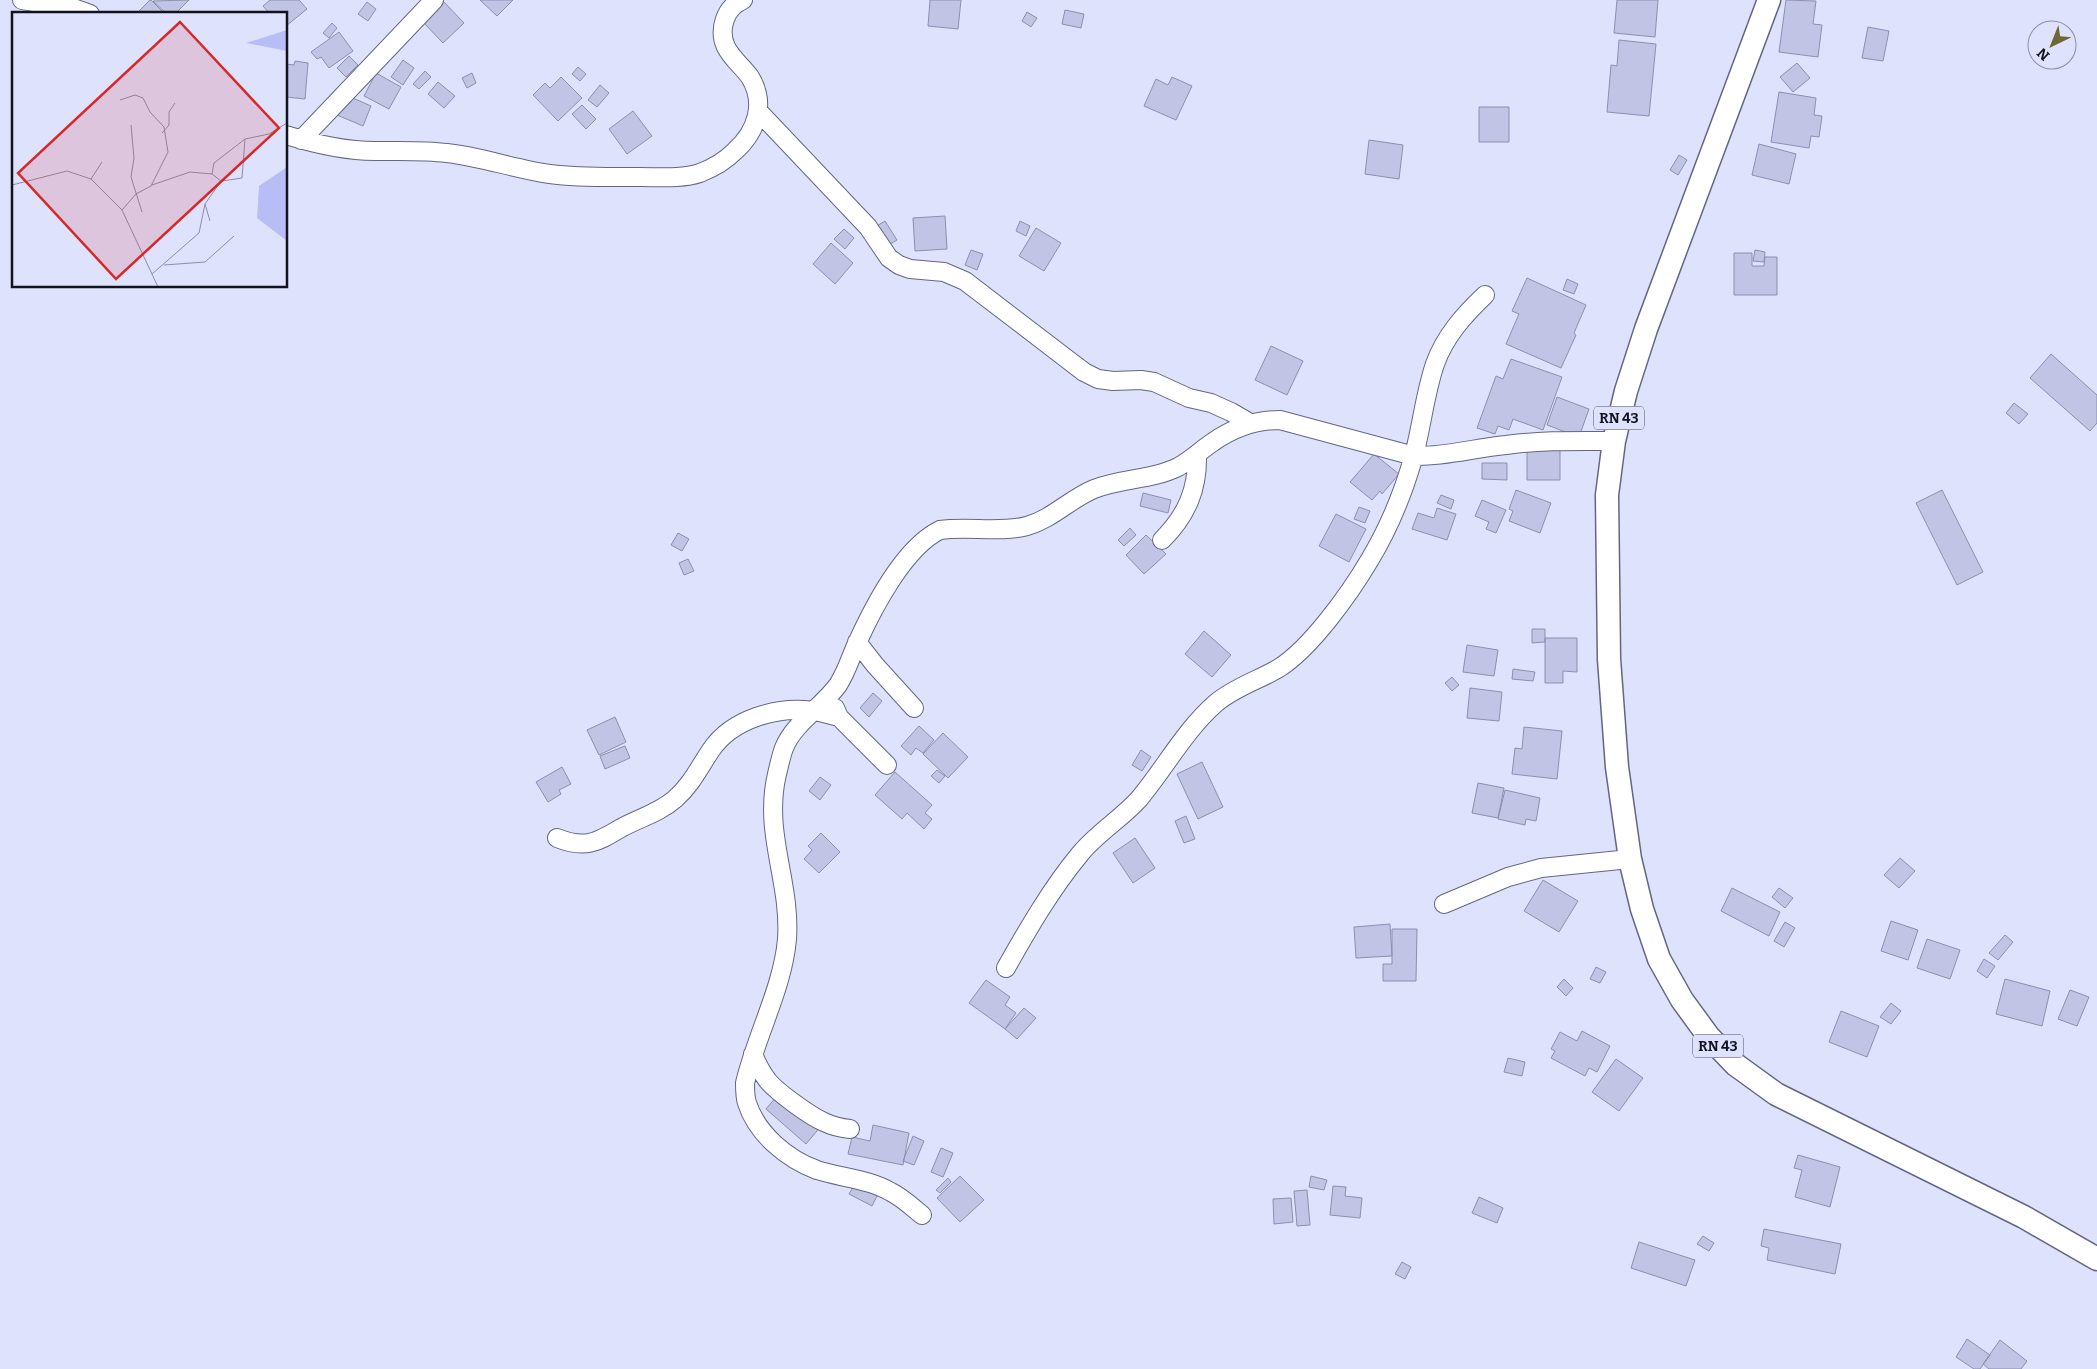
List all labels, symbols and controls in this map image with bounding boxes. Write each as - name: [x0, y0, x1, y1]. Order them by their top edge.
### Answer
- inset map: [12, 12, 288, 288]
- north arrow: [2027, 20, 2077, 70]
- text: N: [2034, 44, 2053, 64]
- road number: RN 43: [1594, 406, 1644, 429]
- road number: RN 43: [1693, 1034, 1743, 1058]

